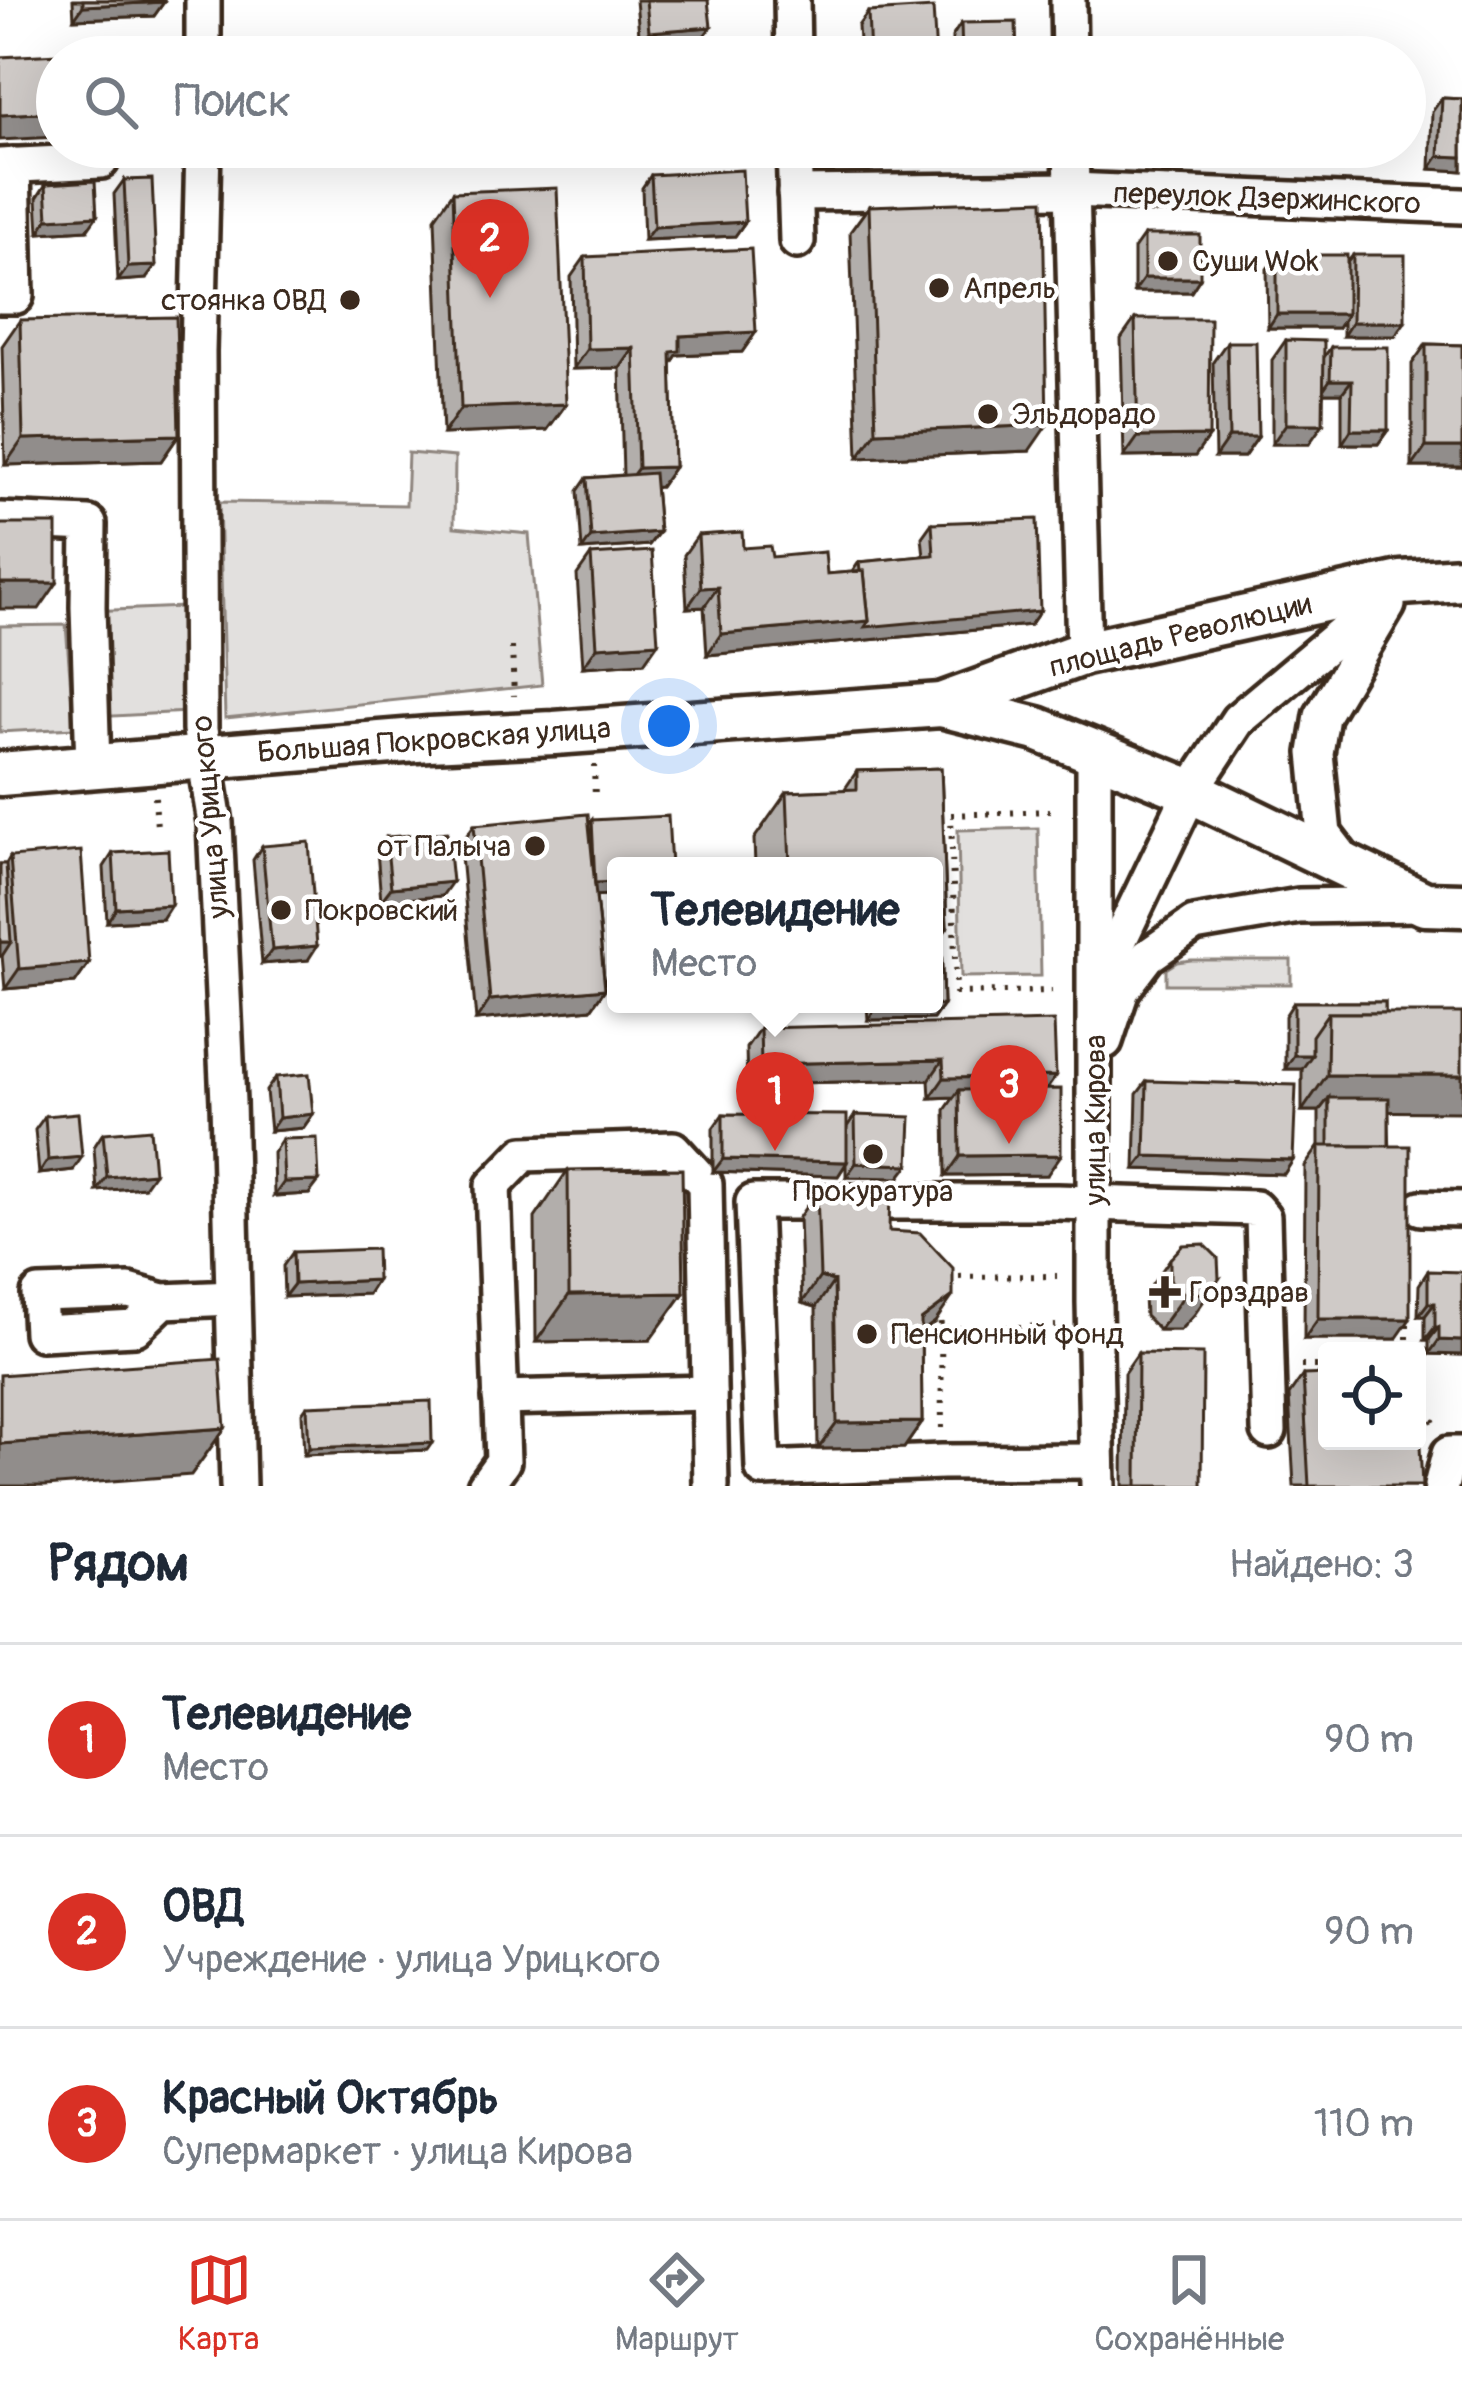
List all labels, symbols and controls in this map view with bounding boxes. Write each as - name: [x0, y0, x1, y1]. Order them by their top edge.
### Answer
- search box: [36, 36, 1426, 168]
- icon: search: [78, 69, 144, 135]
- text: Поиск: [174, 74, 291, 130]
- street label: переулок Дзержинского: [1113, 175, 1421, 222]
- pin: 2: [451, 199, 529, 298]
- place label: Суши Wok: [1192, 243, 1319, 280]
- marker: Суши Wok: [1155, 248, 1181, 274]
- place label: Апрель: [963, 270, 1056, 307]
- marker: Апрель: [926, 275, 952, 301]
- place label: стоянка ОВД: [161, 282, 327, 319]
- marker: стоянка ОВД: [337, 287, 363, 313]
- place label: Эльдорадо: [1012, 396, 1156, 433]
- marker: Эльдорадо: [975, 401, 1001, 427]
- street label: площадь Революции: [1045, 585, 1315, 686]
- your location: [639, 696, 699, 756]
- street label: Большая Покровская улица: [256, 710, 612, 771]
- street label: улица Урицкого: [183, 714, 238, 921]
- place label: от Палыча: [377, 828, 511, 865]
- marker: от Палыча: [522, 833, 548, 859]
- popup: [607, 857, 943, 1013]
- text: Телевидение: [650, 883, 900, 939]
- place label: Покровский: [305, 892, 458, 929]
- marker: Покровский: [268, 897, 294, 923]
- text: Место: [650, 939, 757, 988]
- street label: улица Кирова: [1077, 1035, 1114, 1206]
- pin: 3: [970, 1045, 1048, 1144]
- pin: 1: [736, 1052, 814, 1151]
- marker: Прокуратура: [860, 1141, 886, 1167]
- place label: Прокуратура: [793, 1173, 953, 1210]
- place label: Горздрав: [1189, 1274, 1309, 1311]
- marker: Горздрав: [1152, 1279, 1178, 1305]
- place label: Пенсионный фонд: [891, 1316, 1124, 1353]
- marker: Пенсионный фонд: [854, 1321, 880, 1347]
- map controls: [1318, 1342, 1426, 1450]
- button: locate: [1318, 1342, 1426, 1450]
- text: Рядом: [48, 1532, 189, 1596]
- text: Найдено: 3: [1229, 1540, 1414, 1589]
- text: Телевидение: [162, 1687, 411, 1743]
- text: 1: [79, 1715, 95, 1764]
- text: 90 m: [1324, 1715, 1414, 1764]
- text: Место: [162, 1743, 269, 1792]
- text: ОВД: [162, 1879, 243, 1935]
- text: 2: [76, 1907, 98, 1956]
- text: 90 m: [1324, 1907, 1414, 1956]
- text: Учреждение · улица Урицкого: [162, 1935, 660, 1984]
- text: Красный Октябрь: [162, 2071, 499, 2127]
- text: 3: [76, 2099, 98, 2148]
- text: 110 m: [1314, 2099, 1414, 2148]
- text: Супермаркет · улица Кирова: [162, 2127, 633, 2176]
- tab: Карта: [178, 2247, 259, 2360]
- tab: Маршрут: [615, 2247, 739, 2360]
- tab: Сохранённые: [1094, 2247, 1284, 2360]

